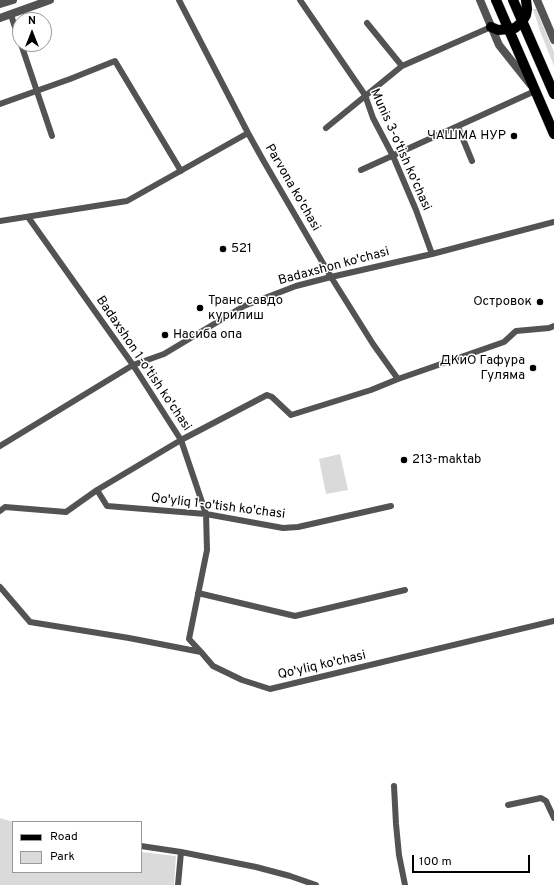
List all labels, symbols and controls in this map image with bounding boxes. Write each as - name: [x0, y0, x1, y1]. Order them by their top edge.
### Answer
- north arrow: [12, 12, 52, 52]
- text: N: [28, 14, 36, 28]
- street label: Munis 3-o'tish ko'chasi: [366, 87, 434, 213]
- place label: ЧАШМА НУР: [427, 128, 506, 144]
- marker: ЧАШМА НУР: [509, 131, 519, 141]
- street label: Parvona ko'chasi: [261, 142, 323, 234]
- place label: 521: [231, 241, 252, 257]
- marker: 521: [218, 244, 228, 254]
- street label: Badaxshon ko'chasi: [277, 245, 391, 289]
- place label: Транс савдо курилиш: [208, 293, 283, 324]
- street label: Badaxshon 1-o'tish ko'chasi: [92, 294, 194, 434]
- place label: Островок: [473, 294, 532, 310]
- marker: Островок: [535, 297, 545, 307]
- marker: Транс савдо курилиш: [195, 303, 205, 313]
- place label: Насиба опа: [173, 327, 242, 343]
- marker: Насиба опа: [160, 330, 170, 340]
- place label: ДКиО Гафура Гуляма: [440, 353, 525, 384]
- marker: ДКиО Гафура Гуляма: [528, 363, 538, 373]
- place label: 213-maktab: [412, 452, 481, 468]
- marker: 213-maktab: [399, 455, 409, 465]
- street label: Qo'yliq 1-o'tish ko'chasi: [150, 491, 286, 523]
- street label: Qo'yliq ko'chasi: [276, 648, 368, 684]
- legend: [12, 821, 142, 873]
- text: Road: [50, 829, 78, 845]
- scale bar: [414, 847, 532, 873]
- text: Park: [50, 849, 75, 865]
- text: 100 m: [419, 854, 452, 870]

